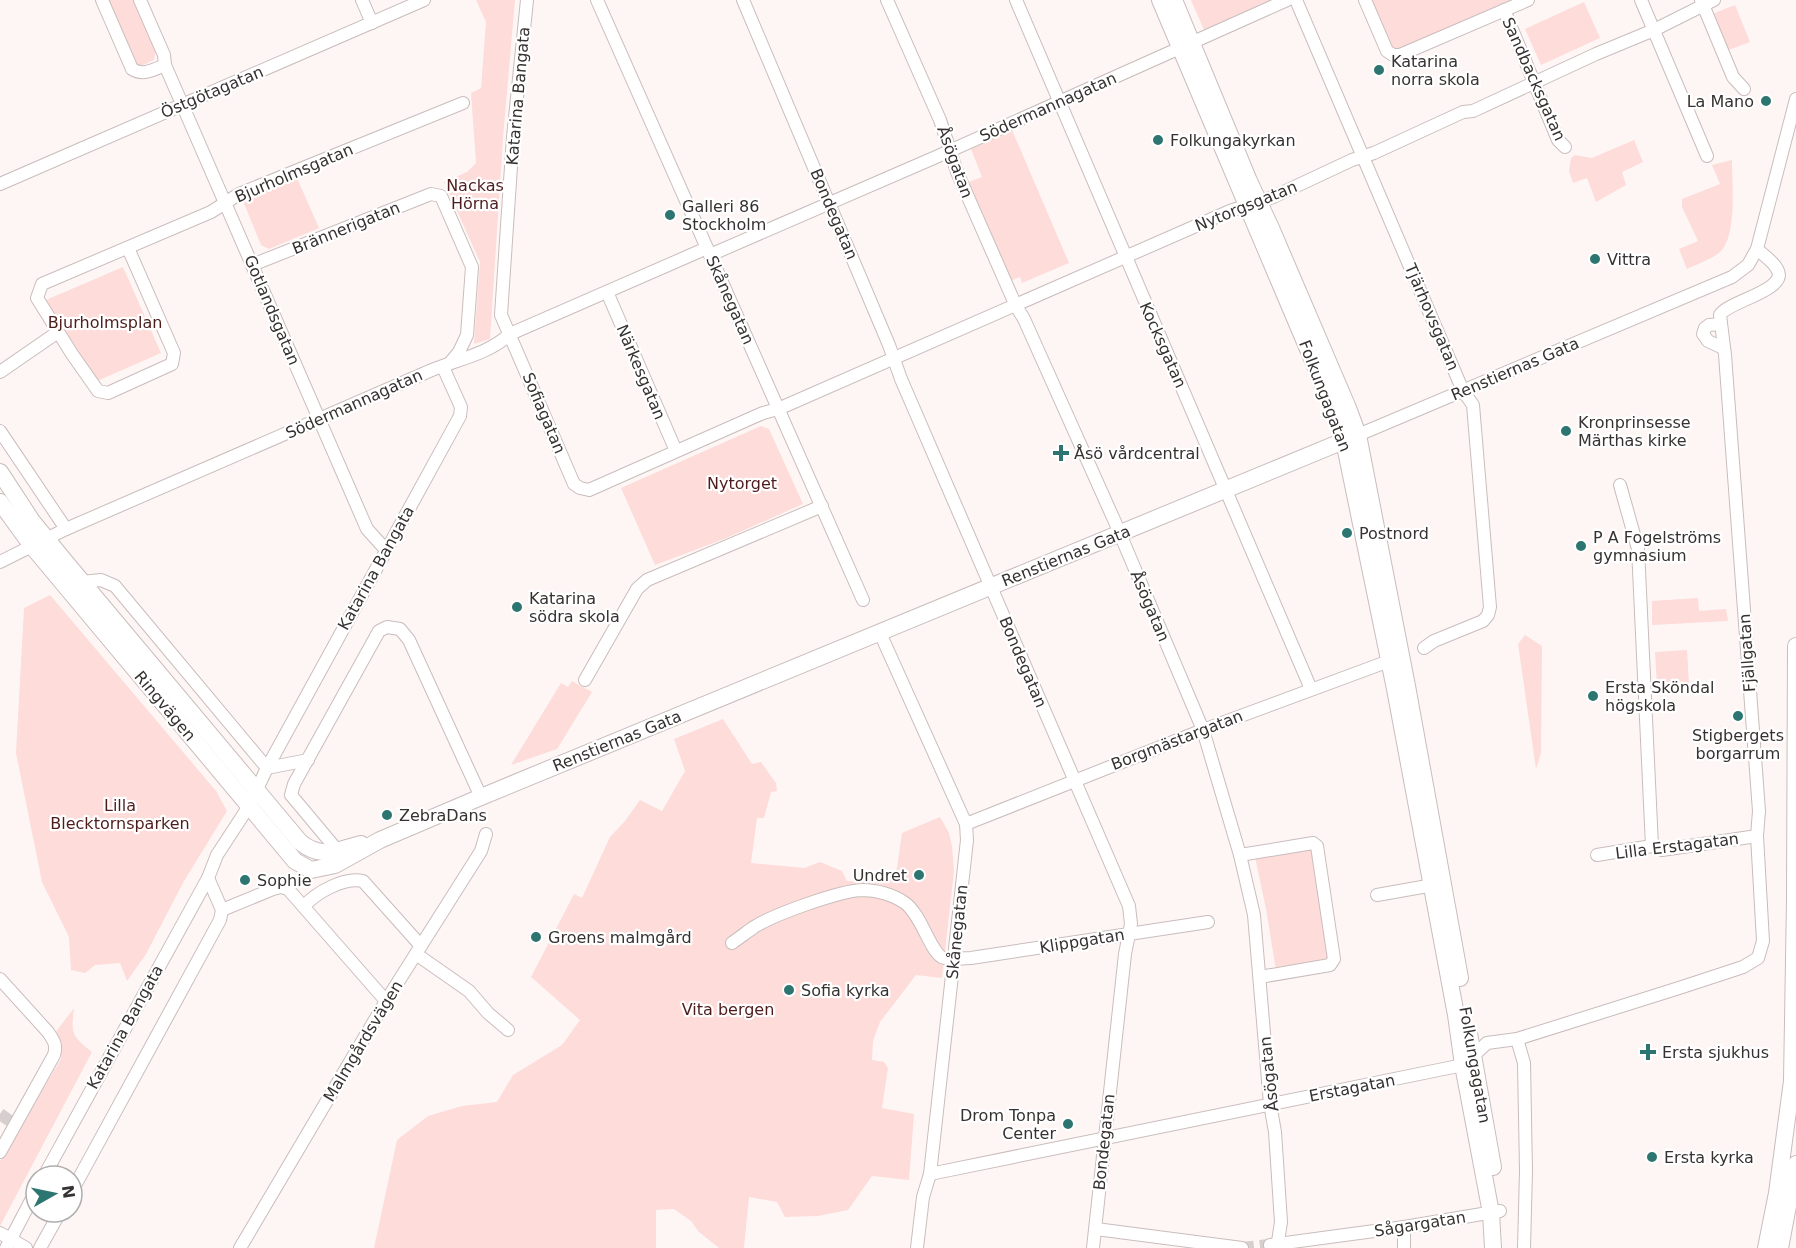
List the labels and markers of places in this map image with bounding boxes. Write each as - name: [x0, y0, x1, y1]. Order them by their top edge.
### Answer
- place label: Katarina norra skola: [1391, 52, 1480, 89]
- marker: Katarina norra skola: [1372, 63, 1386, 77]
- place label: La Mano: [1687, 92, 1754, 111]
- marker: La Mano: [1759, 94, 1773, 108]
- place label: Folkungakyrkan: [1170, 131, 1296, 150]
- marker: Folkungakyrkan: [1151, 133, 1165, 147]
- place label: Galleri 86 Stockholm: [682, 197, 766, 234]
- marker: Galleri 86 Stockholm: [663, 208, 677, 222]
- place label: Vittra: [1607, 250, 1651, 269]
- marker: Vittra: [1588, 252, 1602, 266]
- place label: Kronprinsesse Märthas kirke: [1578, 413, 1691, 450]
- marker: Kronprinsesse Märthas kirke: [1559, 424, 1573, 438]
- marker: Åsö vårdcentral: [1052, 444, 1070, 462]
- place label: Åsö vårdcentral: [1074, 444, 1200, 463]
- place label: Postnord: [1359, 524, 1429, 543]
- marker: Postnord: [1340, 526, 1354, 540]
- place label: P A Fogelströms gymnasium: [1593, 528, 1721, 565]
- marker: P A Fogelströms gymnasium: [1574, 539, 1588, 553]
- place label: Katarina södra skola: [529, 589, 620, 626]
- marker: Katarina södra skola: [510, 600, 524, 614]
- place label: Ersta Sköndal högskola: [1605, 678, 1714, 715]
- marker: Ersta Sköndal högskola: [1586, 689, 1600, 703]
- marker: Stigbergets borgarrum: [1731, 709, 1745, 723]
- place label: Stigbergets borgarrum: [1692, 726, 1784, 763]
- place label: ZebraDans: [399, 806, 487, 825]
- marker: ZebraDans: [380, 808, 394, 822]
- place label: Undret: [853, 866, 907, 885]
- marker: Undret: [912, 868, 926, 882]
- place label: Sophie: [257, 871, 312, 890]
- marker: Sophie: [238, 873, 252, 887]
- place label: Groens malmgård: [548, 928, 692, 947]
- marker: Groens malmgård: [529, 930, 543, 944]
- place label: Sofia kyrka: [801, 981, 889, 1000]
- marker: Sofia kyrka: [782, 983, 796, 997]
- marker: Ersta sjukhus: [1639, 1043, 1657, 1061]
- place label: Ersta sjukhus: [1662, 1043, 1769, 1062]
- place label: Drom Tonpa Center: [960, 1106, 1056, 1143]
- marker: Drom Tonpa Center: [1061, 1117, 1075, 1131]
- place label: Ersta kyrka: [1664, 1148, 1754, 1167]
- marker: Ersta kyrka: [1645, 1150, 1659, 1164]

